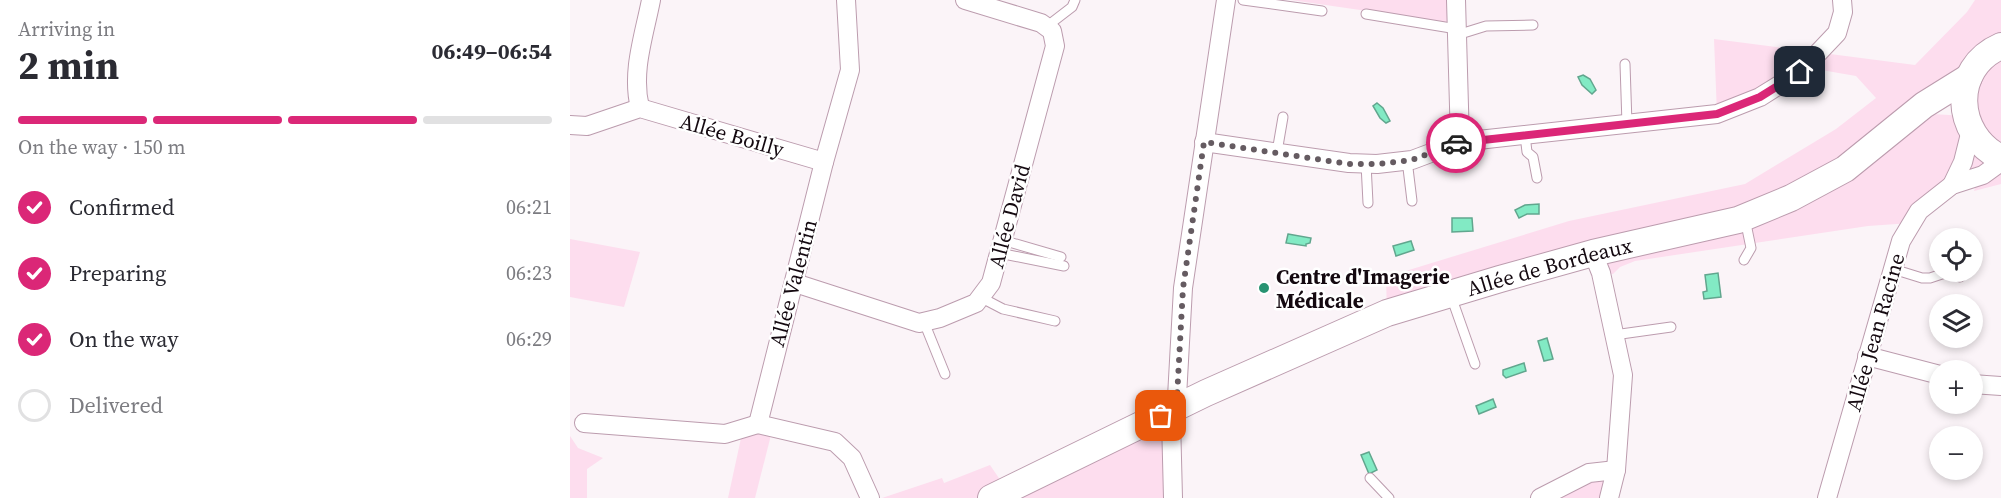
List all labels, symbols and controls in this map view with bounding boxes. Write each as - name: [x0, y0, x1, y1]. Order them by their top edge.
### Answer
- text: Arriving in: [18, 15, 115, 43]
- text: 06:49–06:54: [432, 36, 552, 66]
- text: 2 min: [18, 39, 119, 92]
- pin: [1774, 46, 1825, 97]
- icon: home: [1783, 55, 1816, 88]
- street label: Allée Boilly: [677, 106, 788, 164]
- courier: [1426, 113, 1486, 173]
- icon: car: [1440, 127, 1473, 160]
- text: On the way · 150 m: [18, 133, 185, 161]
- street label: Allée David: [981, 161, 1037, 271]
- icon: check: [18, 191, 51, 224]
- text: Confirmed: [69, 192, 174, 222]
- text: 06:21: [506, 193, 552, 221]
- street label: Allée Valentin: [762, 216, 824, 350]
- map controls: [1929, 228, 1983, 480]
- button: locate: [1929, 228, 1983, 282]
- street label: Allée de Bordeaux: [1463, 230, 1635, 303]
- street label: Allée Jean Racine: [1839, 250, 1911, 414]
- icon: check: [18, 257, 51, 290]
- text: Preparing: [69, 258, 166, 288]
- text: 06:23: [506, 259, 552, 287]
- place label: Centre d'Imagerie Médicale: [1276, 262, 1450, 315]
- marker: Centre d'Imagerie Médicale: [1257, 281, 1271, 295]
- button: layers: [1929, 294, 1983, 348]
- icon: check: [18, 323, 51, 356]
- text: On the way: [69, 324, 178, 354]
- text: 06:29: [506, 325, 552, 353]
- button: +: [1929, 360, 1983, 414]
- text: Delivered: [69, 390, 163, 420]
- pin: [1135, 390, 1186, 441]
- icon: bag: [1144, 399, 1177, 432]
- button: −: [1929, 426, 1983, 480]

